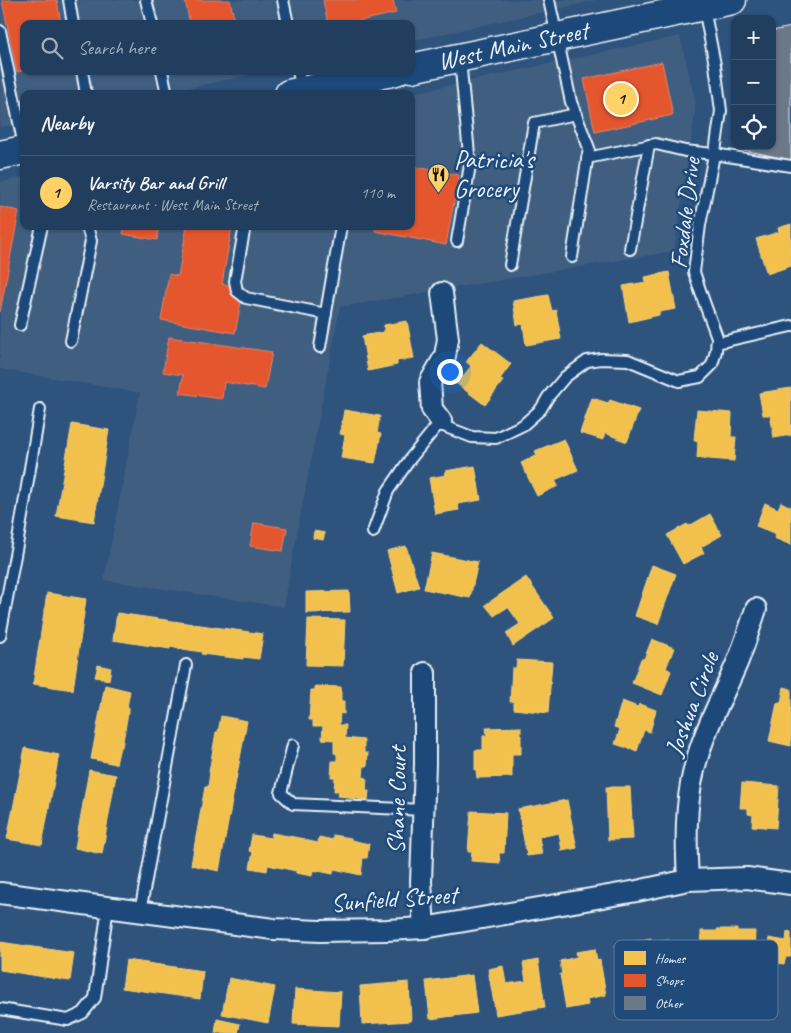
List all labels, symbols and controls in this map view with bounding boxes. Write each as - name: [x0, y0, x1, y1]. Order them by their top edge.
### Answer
- street label: West Main Street: [435, 14, 595, 78]
- map controls: [731, 15, 776, 150]
- button: +: [731, 15, 776, 60]
- search box: [20, 20, 415, 75]
- icon: search: [38, 34, 66, 62]
- text: Search here: [78, 36, 155, 60]
- button: −: [731, 60, 776, 105]
- pin: 1: [605, 80, 637, 118]
- button: locate: [731, 105, 776, 150]
- text: Nearby: [40, 110, 93, 136]
- place label: Patricia's Grocery: [454, 144, 536, 205]
- street label: Foxdale Drive: [662, 154, 708, 270]
- restaurant icon: Patricia's Grocery: [426, 162, 450, 193]
- text: Varsity Bar and Grill: [87, 171, 224, 195]
- text: 1: [52, 183, 60, 203]
- text: 110 m: [361, 183, 395, 203]
- text: Restaurant · West Main Street: [87, 195, 257, 215]
- your location: [437, 359, 463, 385]
- street label: Joshua Circle: [657, 646, 727, 761]
- street label: Shane Court: [380, 743, 414, 854]
- street label: Sunfield Street: [330, 878, 462, 919]
- legend: [614, 940, 778, 1020]
- text: Homes: [655, 950, 686, 967]
- text: Shops: [655, 972, 685, 989]
- text: Other: [655, 995, 684, 1012]

